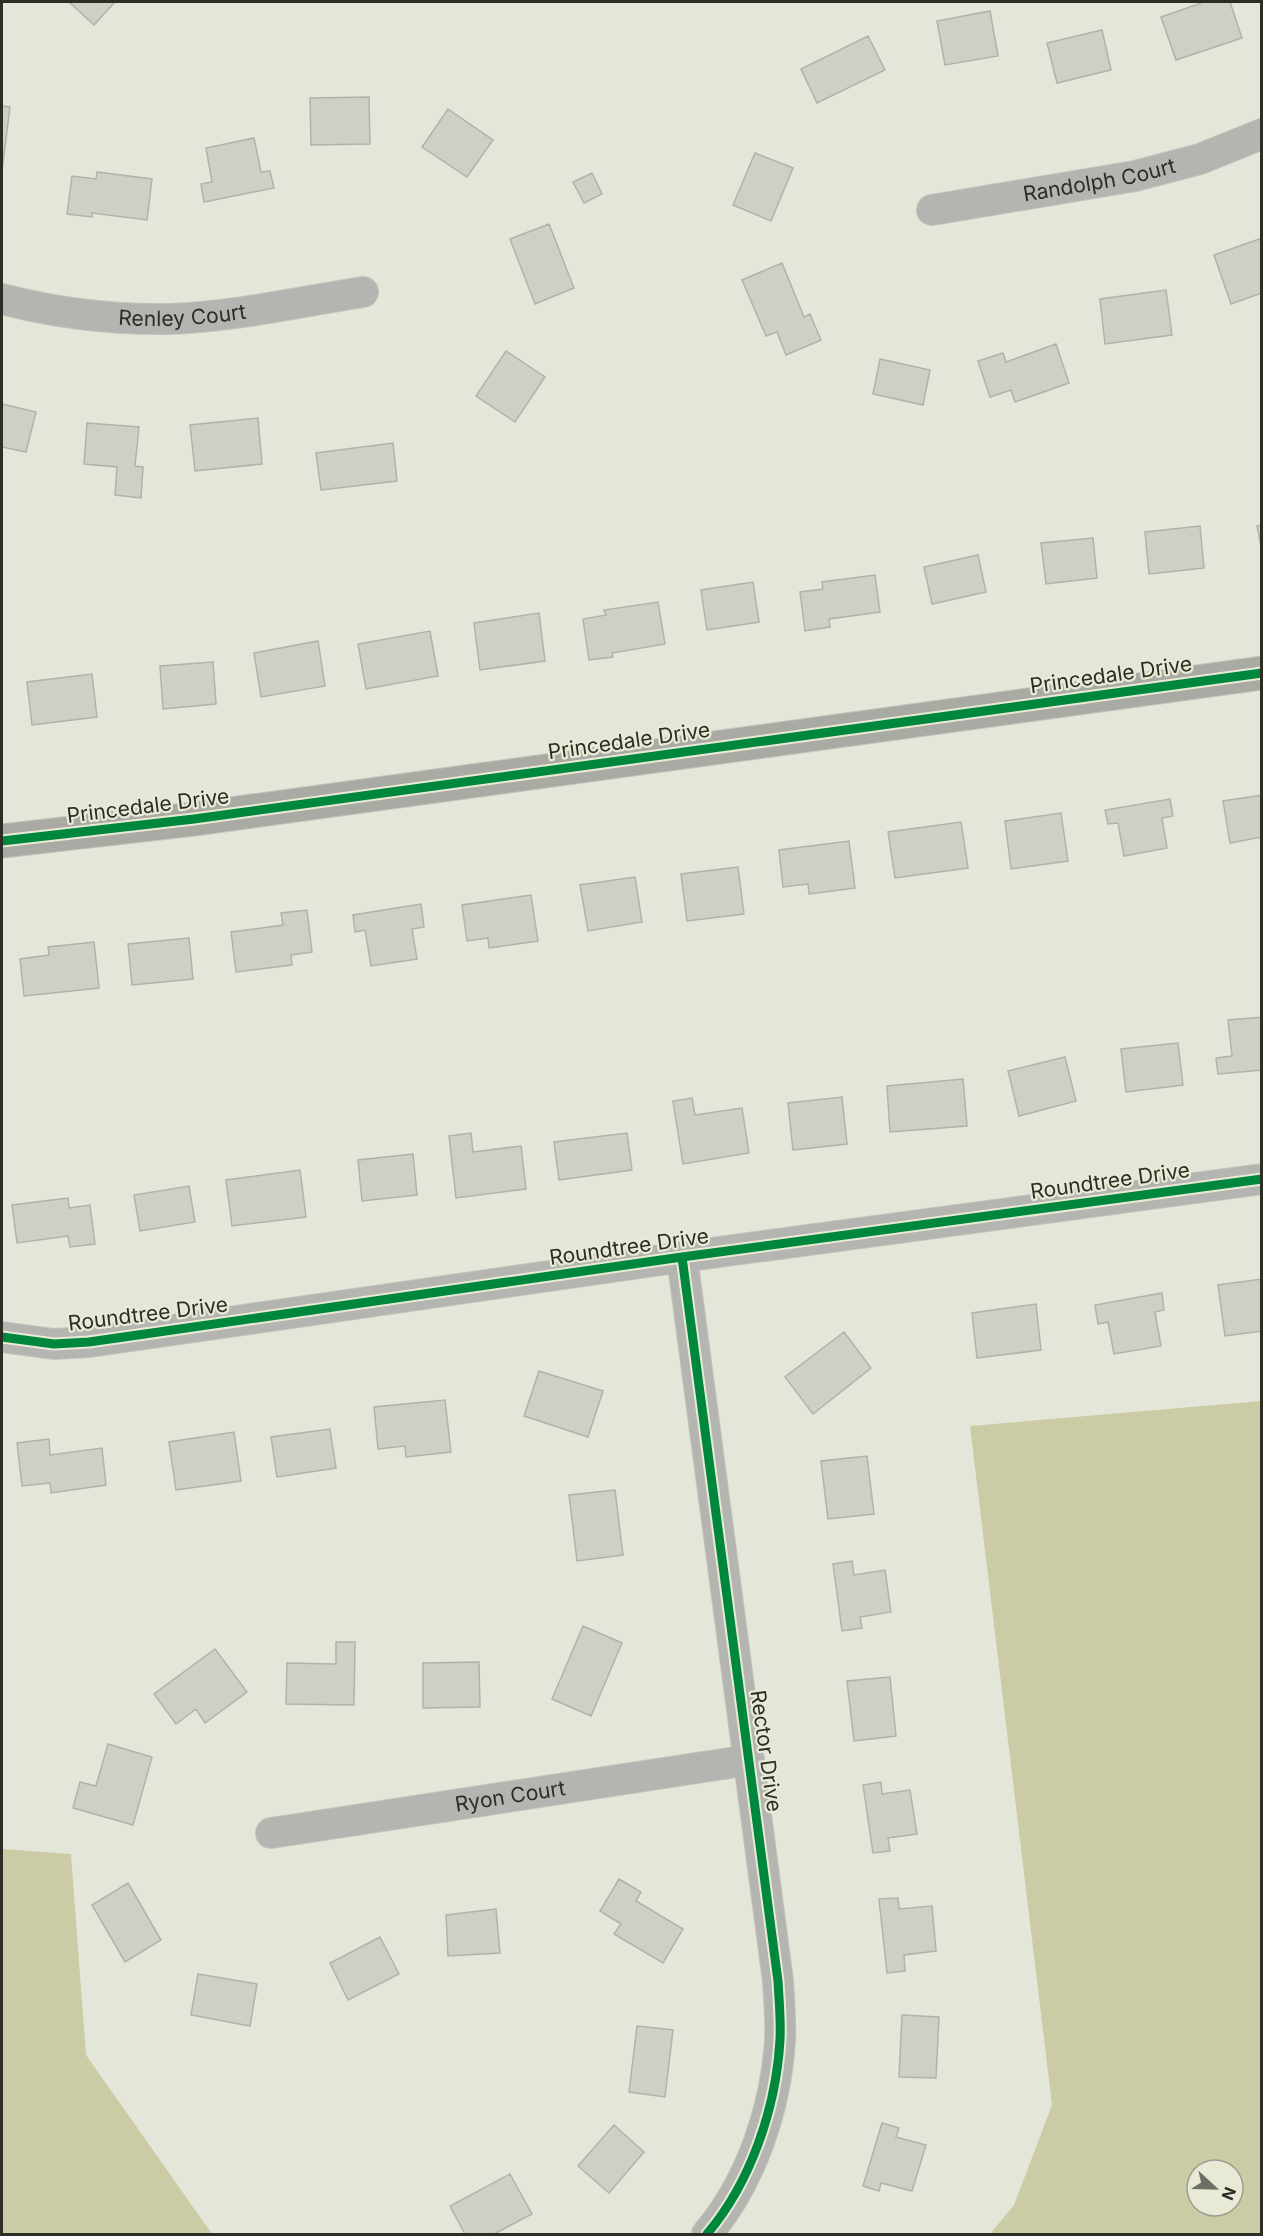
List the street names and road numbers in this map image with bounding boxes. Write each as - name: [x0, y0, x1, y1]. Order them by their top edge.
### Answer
- street label: Randolph Court: [1021, 153, 1178, 207]
- street label: Renley Court: [118, 299, 248, 331]
- street label: Princedale Drive: [1028, 651, 1194, 698]
- street label: Princedale Drive: [546, 717, 712, 764]
- street label: Princedale Drive: [65, 783, 231, 828]
- street label: Roundtree Drive: [1029, 1157, 1191, 1204]
- street label: Roundtree Drive: [548, 1223, 710, 1270]
- street label: Roundtree Drive: [67, 1291, 229, 1336]
- street label: Rector Drive: [746, 1688, 787, 1813]
- street label: Ryon Court: [453, 1775, 567, 1817]

